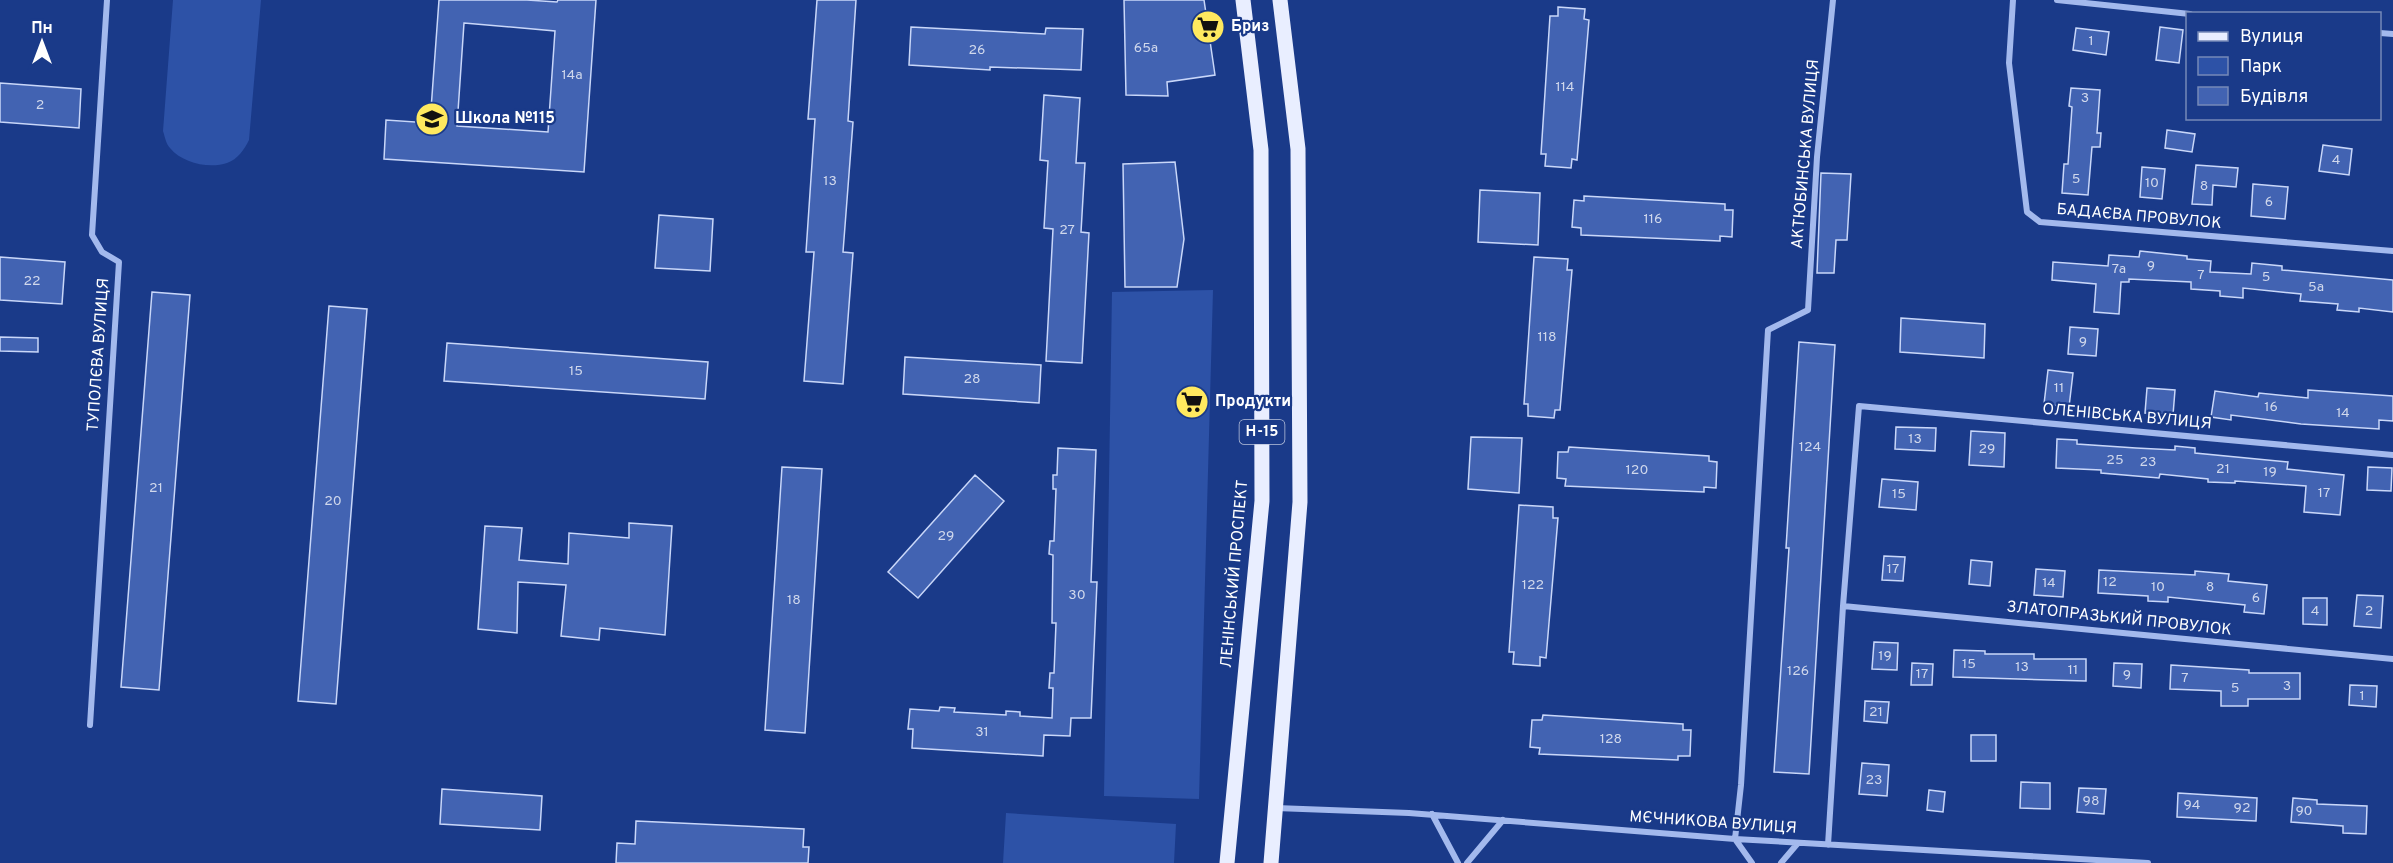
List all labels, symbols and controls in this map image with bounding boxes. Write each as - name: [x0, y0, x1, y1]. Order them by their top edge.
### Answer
- supermarket icon: Бриз: [1190, 9, 1226, 45]
- north arrow: [12, 12, 72, 72]
- legend: [2186, 12, 2381, 120]
- place label: Бриз: [1231, 17, 1270, 37]
- text: Пн: [31, 19, 53, 39]
- text: Вулиця: [2240, 26, 2303, 49]
- house number: 1: [2088, 33, 2094, 50]
- house number: 65а: [1134, 40, 1158, 57]
- house number: 26: [969, 42, 985, 59]
- text: Парк: [2240, 56, 2282, 79]
- street label: АКТЮБИНСЬКА ВУЛИЦЯ: [1788, 58, 1824, 250]
- house number: 14а: [562, 67, 583, 84]
- house number: 114: [1556, 79, 1574, 96]
- text: Будівля: [2240, 86, 2308, 109]
- house number: 3: [2081, 90, 2089, 107]
- house number: 2: [36, 97, 44, 114]
- school or university icon: Школа №115: [414, 101, 450, 137]
- place label: Школа №115: [455, 109, 555, 129]
- house number: 4: [2332, 152, 2340, 169]
- house number: 5: [2072, 171, 2080, 188]
- house number: 13: [823, 173, 837, 190]
- house number: 10: [2145, 175, 2159, 192]
- house number: 8: [2200, 178, 2208, 195]
- house number: 6: [2265, 194, 2273, 211]
- street label: БАДАЄВА ПРОВУЛОК: [2056, 200, 2222, 234]
- house number: 116: [1644, 211, 1662, 228]
- house number: 27: [1059, 222, 1075, 239]
- house number: 9: [2147, 258, 2155, 275]
- house number: 7а: [2112, 261, 2126, 278]
- house number: 7: [2197, 267, 2205, 284]
- house number: 5: [2262, 269, 2270, 286]
- house number: 22: [23, 273, 41, 290]
- street label: ТУПОЛЄВА ВУЛИЦЯ: [84, 277, 114, 433]
- house number: 5а: [2308, 279, 2324, 296]
- house number: 118: [1538, 329, 1557, 346]
- house number: 9: [2079, 334, 2087, 351]
- house number: 15: [569, 363, 583, 380]
- house number: 28: [963, 371, 981, 388]
- house number: 11: [2054, 380, 2064, 397]
- supermarket icon: Продукти: [1174, 384, 1210, 420]
- place label: Продукти: [1215, 392, 1291, 412]
- house number: 16: [2264, 399, 2278, 416]
- street label: ОЛЕНІВСЬКА ВУЛИЦЯ: [2041, 400, 2213, 434]
- house number: 14: [2336, 405, 2350, 422]
- road number: Н-15: [1240, 420, 1284, 444]
- house number: 13: [1908, 431, 1922, 448]
- house number: 124: [1799, 439, 1821, 456]
- house number: 29: [1979, 441, 1995, 458]
- house number: 25: [2106, 452, 2124, 469]
- house number: 23: [2140, 454, 2157, 471]
- house number: 21: [2216, 461, 2230, 478]
- house number: 120: [1626, 462, 1648, 479]
- house number: 19: [2263, 464, 2277, 481]
- street label: ЛЕНІНСЬКИЙ ПРОСПЕКТ: [1215, 479, 1253, 669]
- house number: 21: [149, 480, 163, 497]
- house number: 17: [2318, 485, 2330, 502]
- house number: 15: [1892, 486, 1906, 503]
- house number: 20: [324, 493, 342, 510]
- house number: 29: [938, 528, 954, 545]
- house number: 17: [1887, 561, 1899, 578]
- house number: 12: [2103, 574, 2117, 591]
- house number: 14: [2042, 575, 2056, 592]
- house number: 122: [1522, 577, 1544, 594]
- house number: 10: [2151, 579, 2165, 596]
- house number: 8: [2206, 579, 2214, 596]
- house number: 30: [1068, 587, 1086, 604]
- house number: 6: [2252, 590, 2260, 607]
- house number: 18: [787, 592, 801, 609]
- street label: ЗЛАТОПРАЗЬКИЙ ПРОВУЛОК: [2005, 595, 2233, 641]
- house number: 4: [2311, 603, 2319, 620]
- house number: 2: [2365, 603, 2373, 620]
- house number: 19: [1878, 648, 1892, 665]
- house number: 15: [1962, 656, 1976, 673]
- house number: 13: [2015, 659, 2029, 676]
- house number: 11: [2068, 662, 2078, 679]
- house number: 126: [1787, 663, 1809, 680]
- house number: 17: [1916, 666, 1928, 683]
- house number: 9: [2123, 667, 2131, 684]
- house number: 7: [2181, 670, 2189, 687]
- house number: 3: [2283, 678, 2291, 695]
- house number: 5: [2231, 680, 2239, 697]
- house number: 1: [2359, 688, 2365, 705]
- house number: 21: [1869, 704, 1883, 721]
- house number: 31: [975, 724, 989, 741]
- house number: 128: [1600, 731, 1622, 748]
- house number: 23: [1866, 772, 1883, 789]
- house number: 98: [2083, 793, 2099, 810]
- house number: 94: [2183, 797, 2201, 814]
- house number: 92: [2234, 800, 2250, 817]
- house number: 90: [2295, 803, 2313, 820]
- street label: МЄЧНИКОВА ВУЛИЦЯ: [1629, 807, 1797, 839]

